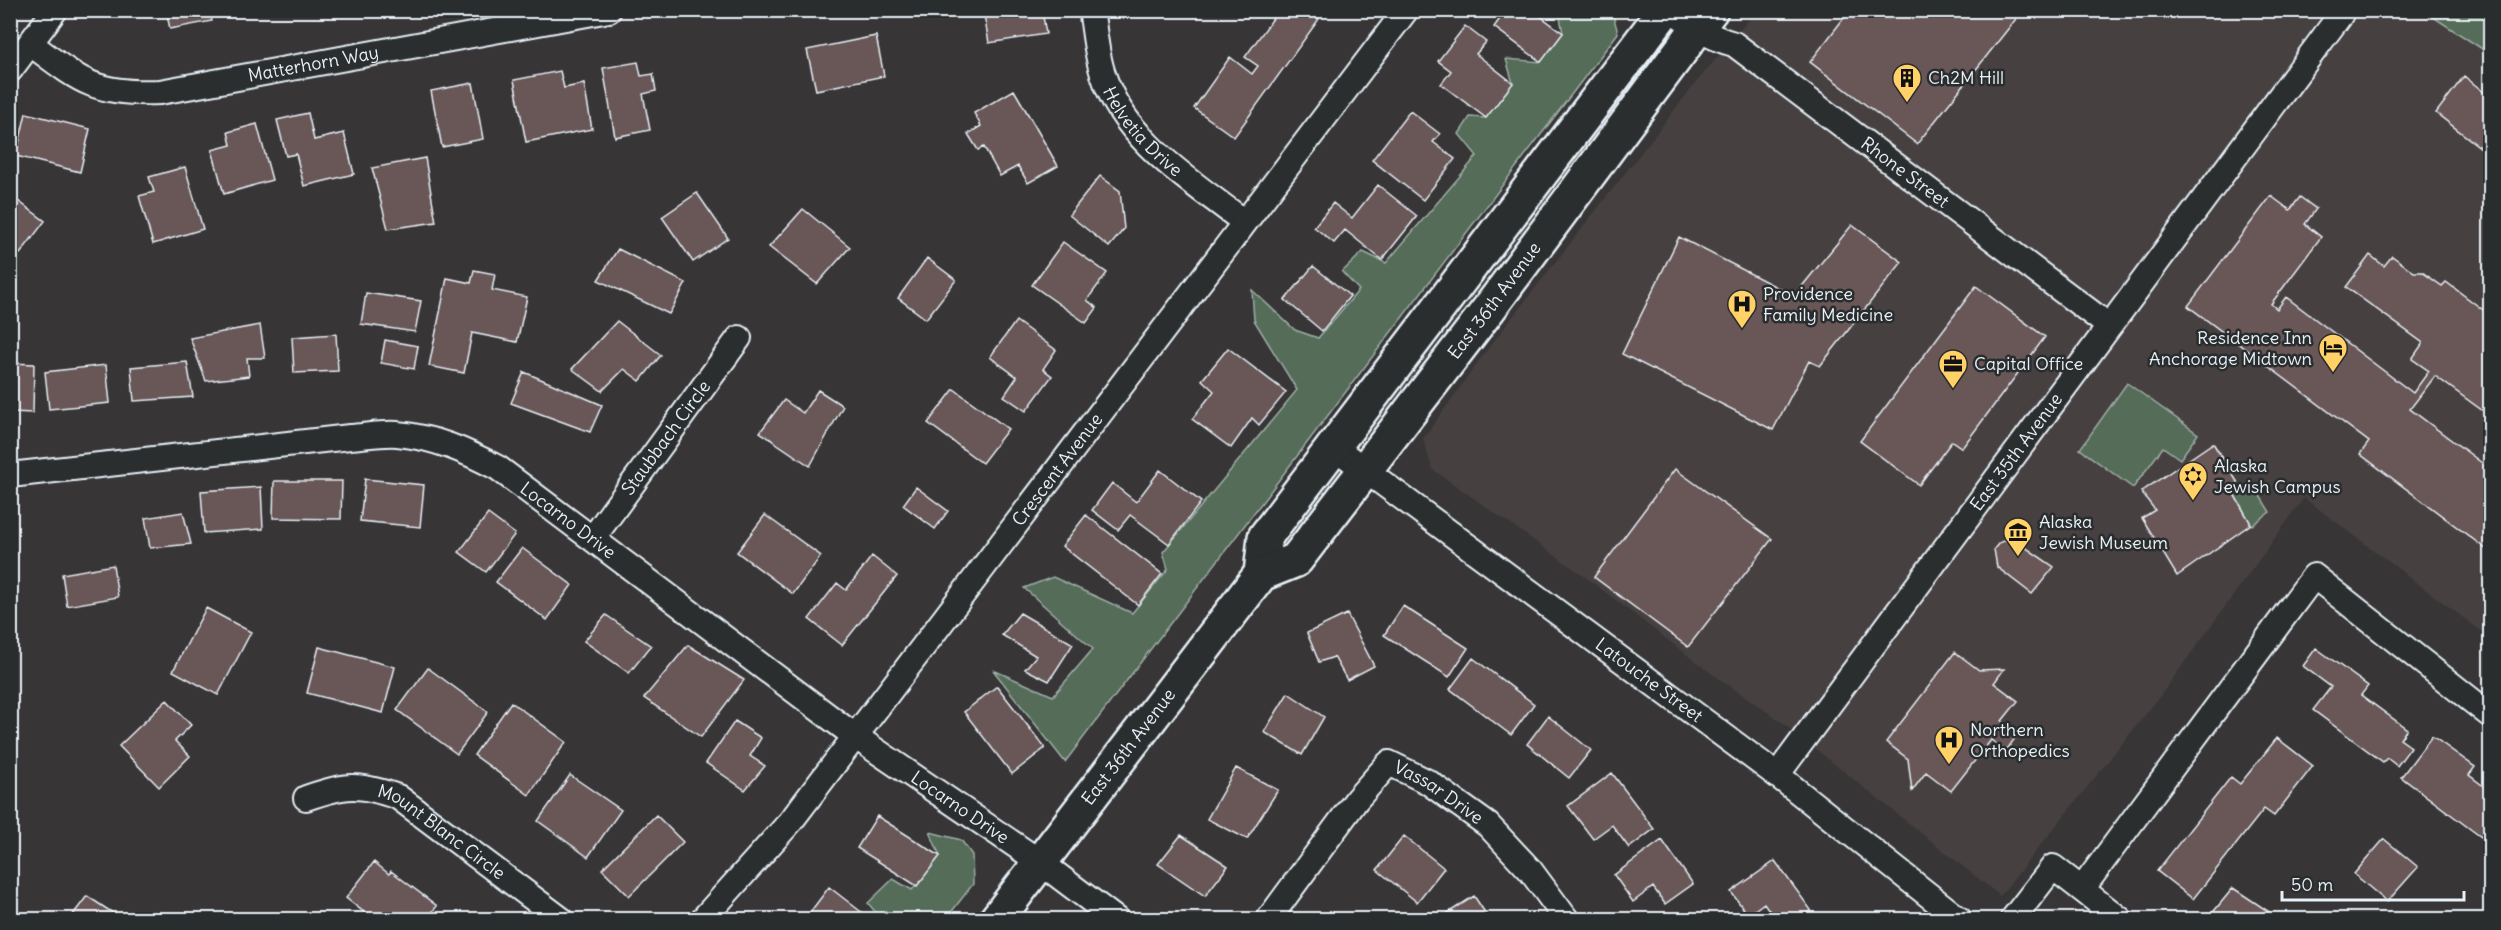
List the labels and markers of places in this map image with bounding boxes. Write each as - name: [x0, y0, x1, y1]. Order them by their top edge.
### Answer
- building icon: Ch2M Hill: [1891, 62, 1923, 104]
- place label: Ch2M Hill: [1928, 66, 2004, 89]
- place label: Providence Family Medicine: [1763, 282, 1893, 326]
- hospital icon: Providence Family Medicine: [1726, 288, 1758, 330]
- place label: Residence Inn Anchorage Midtown: [2149, 326, 2312, 370]
- hotel icon: Residence Inn Anchorage Midtown: [2317, 332, 2349, 374]
- office icon: Capital Office: [1937, 348, 1969, 390]
- place label: Capital Office: [1974, 352, 2083, 375]
- place label: Alaska Jewish Campus: [2214, 454, 2341, 498]
- synagogue icon: Alaska Jewish Campus: [2177, 460, 2209, 502]
- place label: Alaska Jewish Museum: [2039, 510, 2168, 554]
- museum icon: Alaska Jewish Museum: [2002, 516, 2034, 558]
- place label: Northern Orthopedics: [1970, 718, 2070, 762]
- hospital icon: Northern Orthopedics: [1933, 724, 1965, 766]

